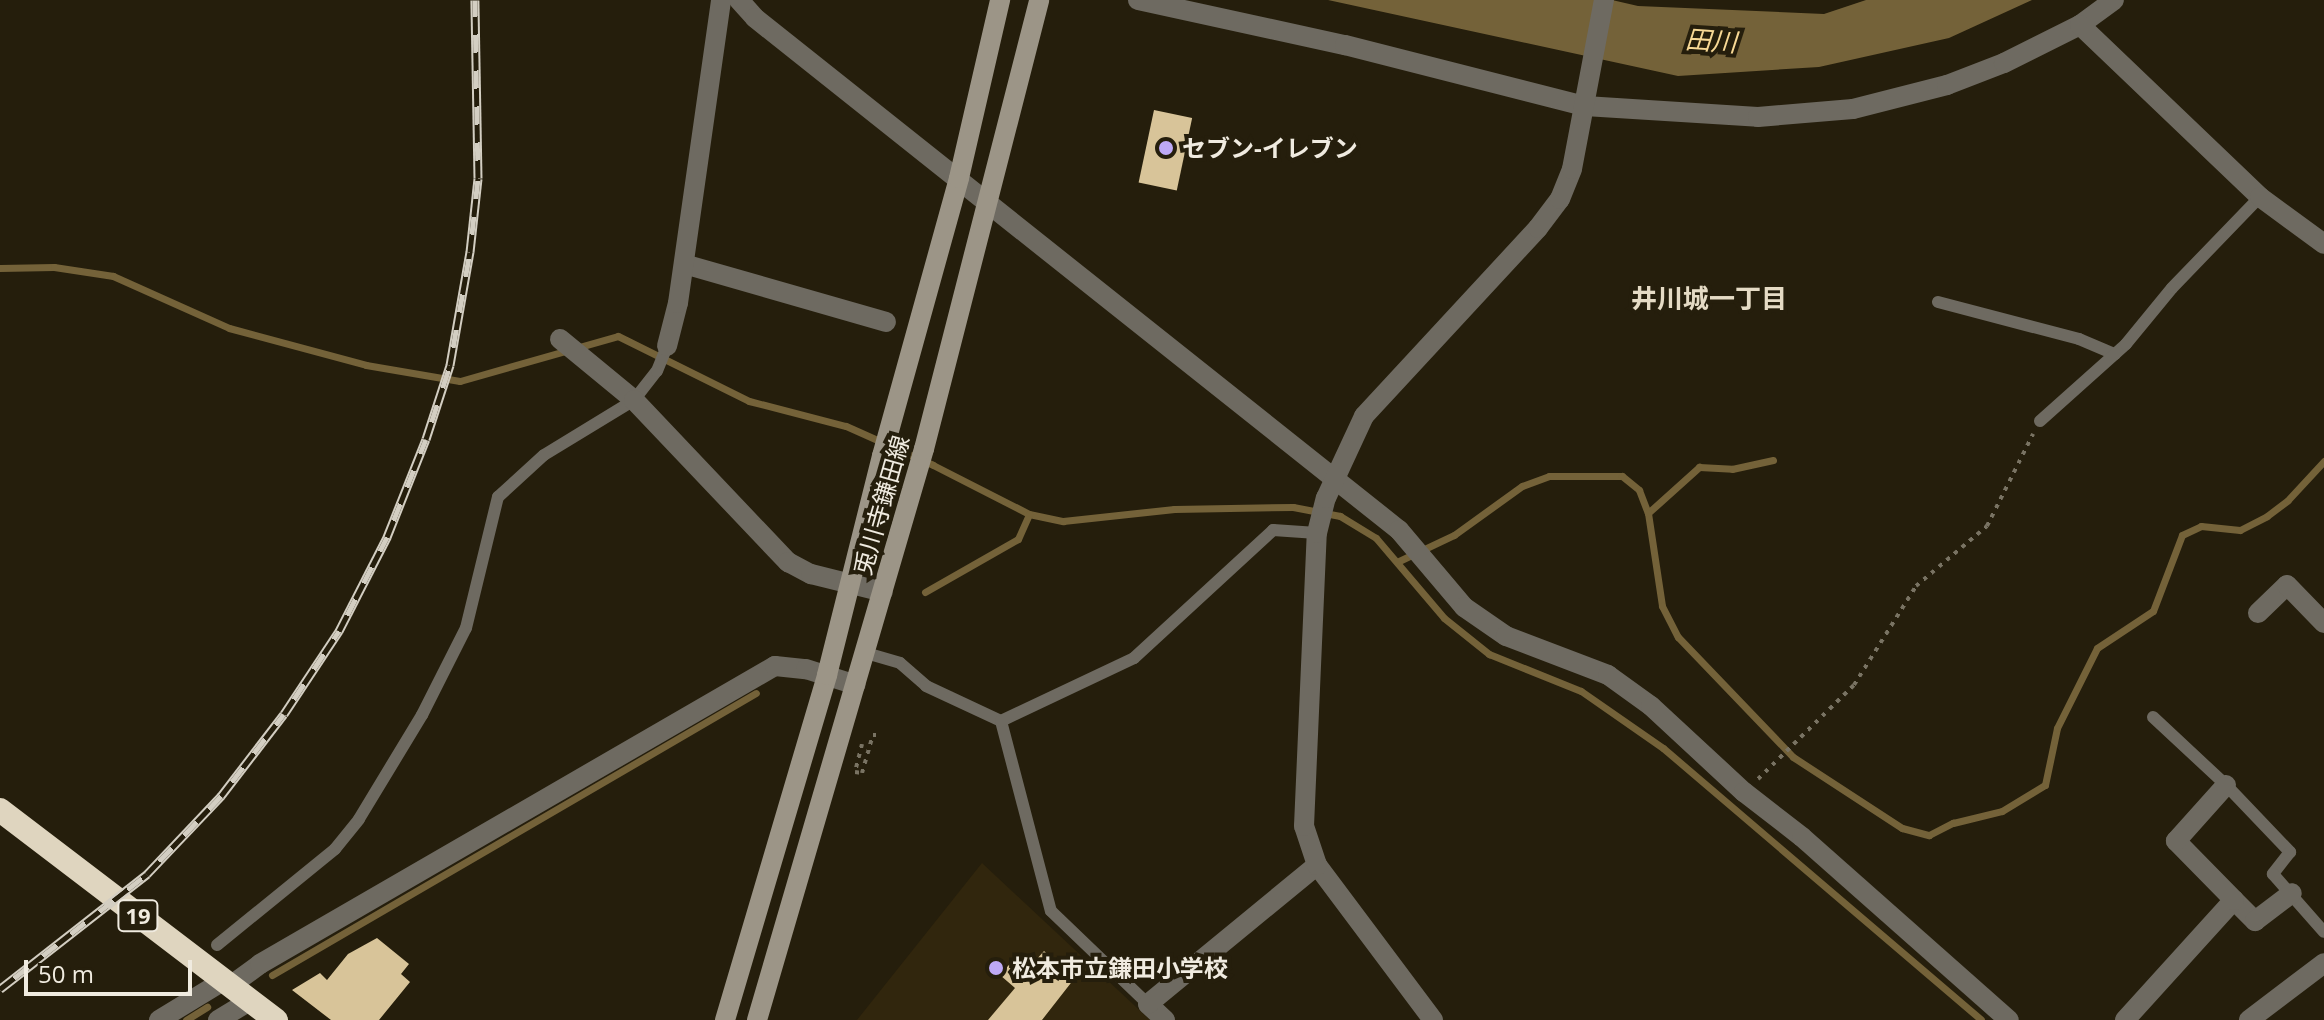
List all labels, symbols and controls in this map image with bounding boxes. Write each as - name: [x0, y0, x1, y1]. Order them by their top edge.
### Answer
- water label: 田川: [1684, 24, 1738, 58]
- place label: セブン-イレブン: [1182, 134, 1358, 162]
- marker: セブン-イレブン: [1157, 139, 1175, 157]
- district label: 井川城一丁目: [1631, 283, 1787, 315]
- street label: 兎川寺鎌田線: [847, 432, 915, 578]
- road number: 19: [116, 898, 160, 934]
- scale bar: [28, 944, 196, 994]
- place label: 松本市立鎌田小学校: [1012, 954, 1228, 982]
- text: 50 m: [38, 957, 94, 990]
- marker: 松本市立鎌田小学校: [987, 959, 1005, 977]

